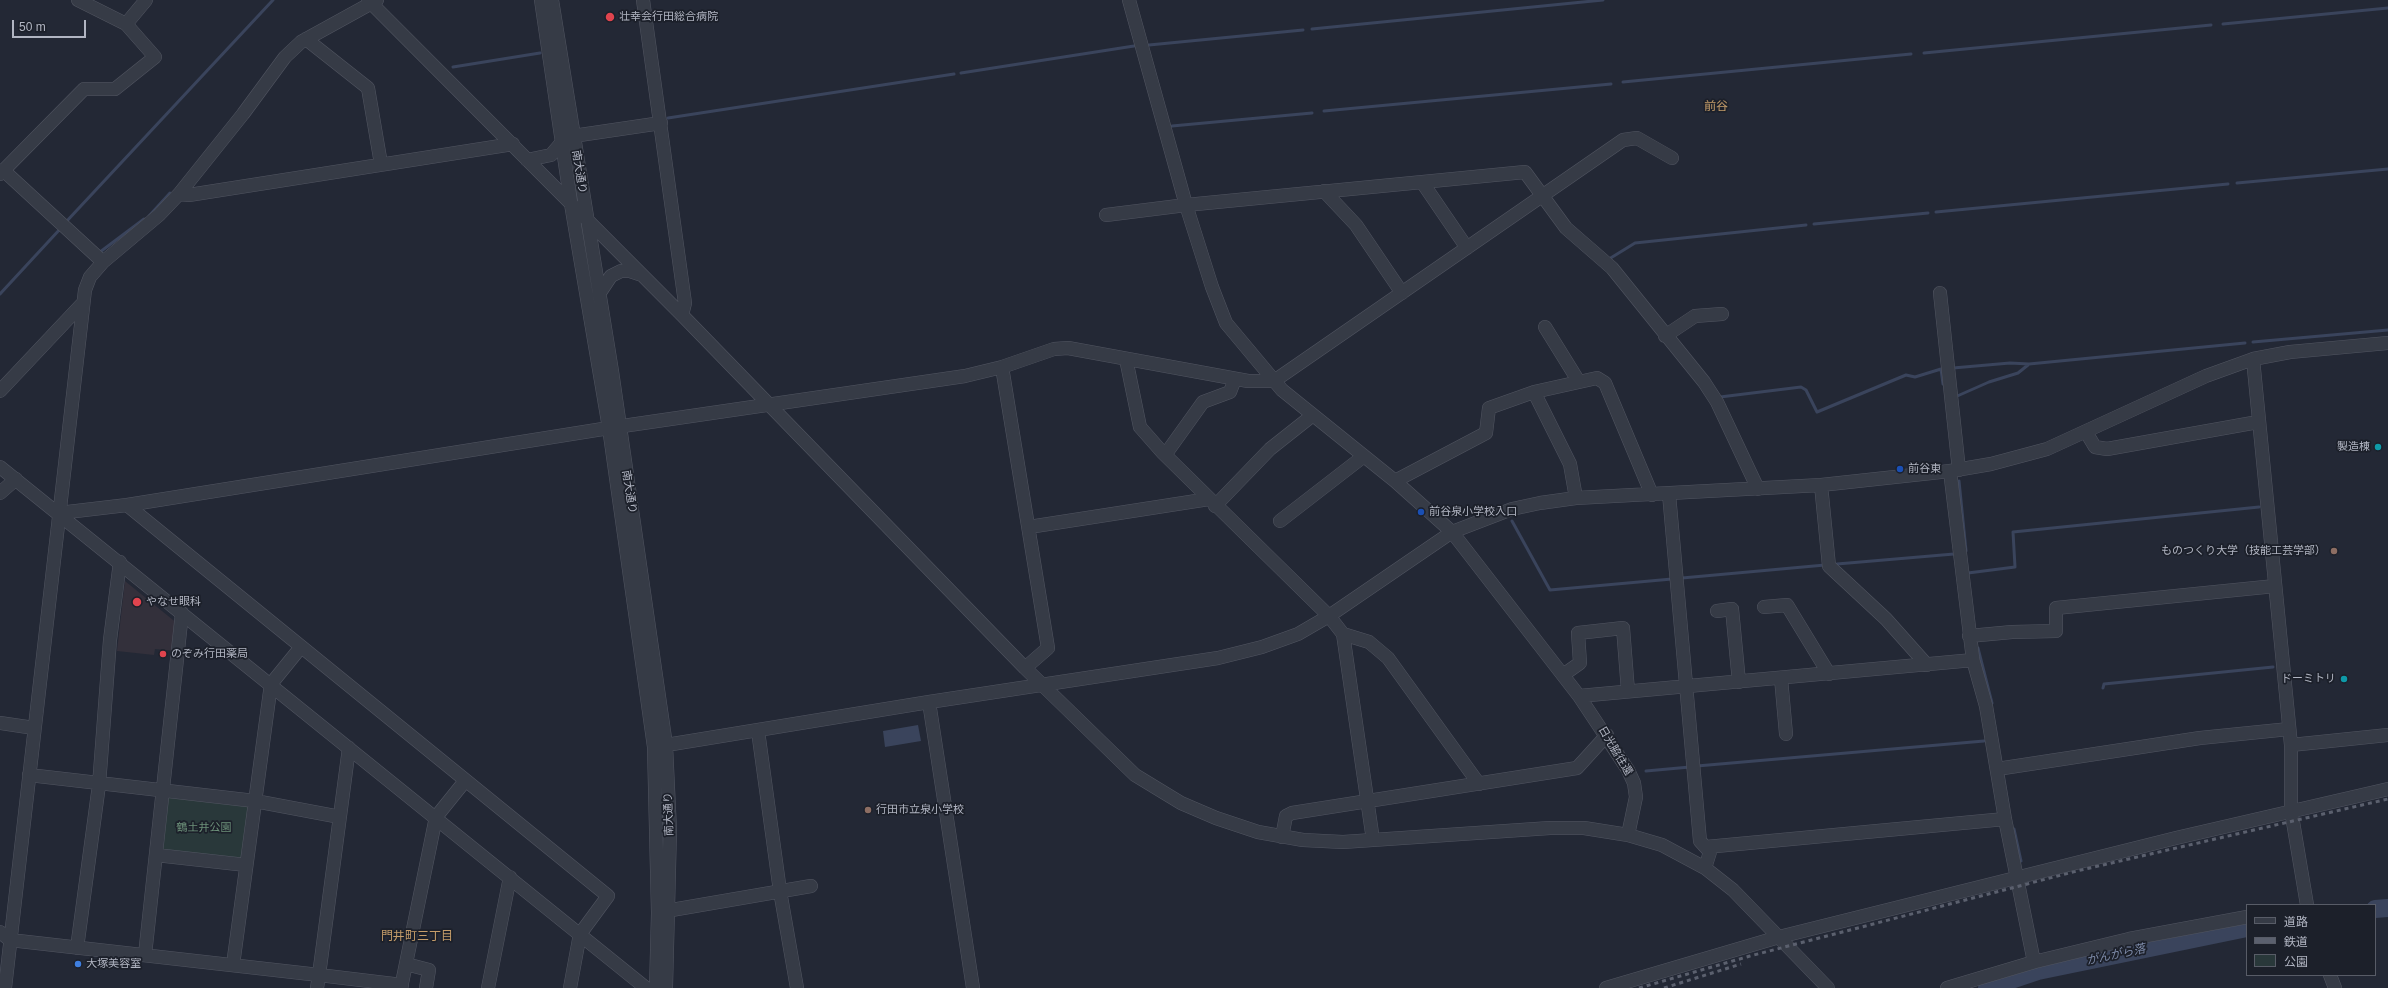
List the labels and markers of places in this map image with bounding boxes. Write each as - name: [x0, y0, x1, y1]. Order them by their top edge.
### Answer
- place label: 壮幸会行田総合病院: [619, 10, 718, 24]
- marker: 壮幸会行田総合病院: [604, 11, 616, 23]
- place label: 製造棟: [2337, 440, 2370, 454]
- marker: 製造棟: [2373, 442, 2383, 452]
- place label: 前谷東: [1908, 462, 1941, 476]
- marker: 前谷東: [1895, 464, 1905, 474]
- place label: 前谷泉小学校入口: [1429, 505, 1517, 519]
- marker: 前谷泉小学校入口: [1416, 507, 1426, 517]
- place label: ものつくり大学（技能工芸学部）: [2161, 544, 2326, 558]
- marker: ものつくり大学（技能工芸学部）: [2329, 546, 2339, 556]
- place label: やなせ眼科: [146, 595, 201, 609]
- marker: やなせ眼科: [131, 596, 143, 608]
- place label: のぞみ行田薬局: [171, 647, 248, 661]
- marker: のぞみ行田薬局: [158, 649, 168, 659]
- place label: ドーミトリ: [2281, 672, 2336, 686]
- marker: ドーミトリ: [2339, 674, 2349, 684]
- place label: 行田市立泉小学校: [876, 803, 964, 817]
- marker: 行田市立泉小学校: [863, 805, 873, 815]
- place label: 大塚美容室: [86, 957, 141, 971]
- marker: 大塚美容室: [73, 959, 83, 969]

